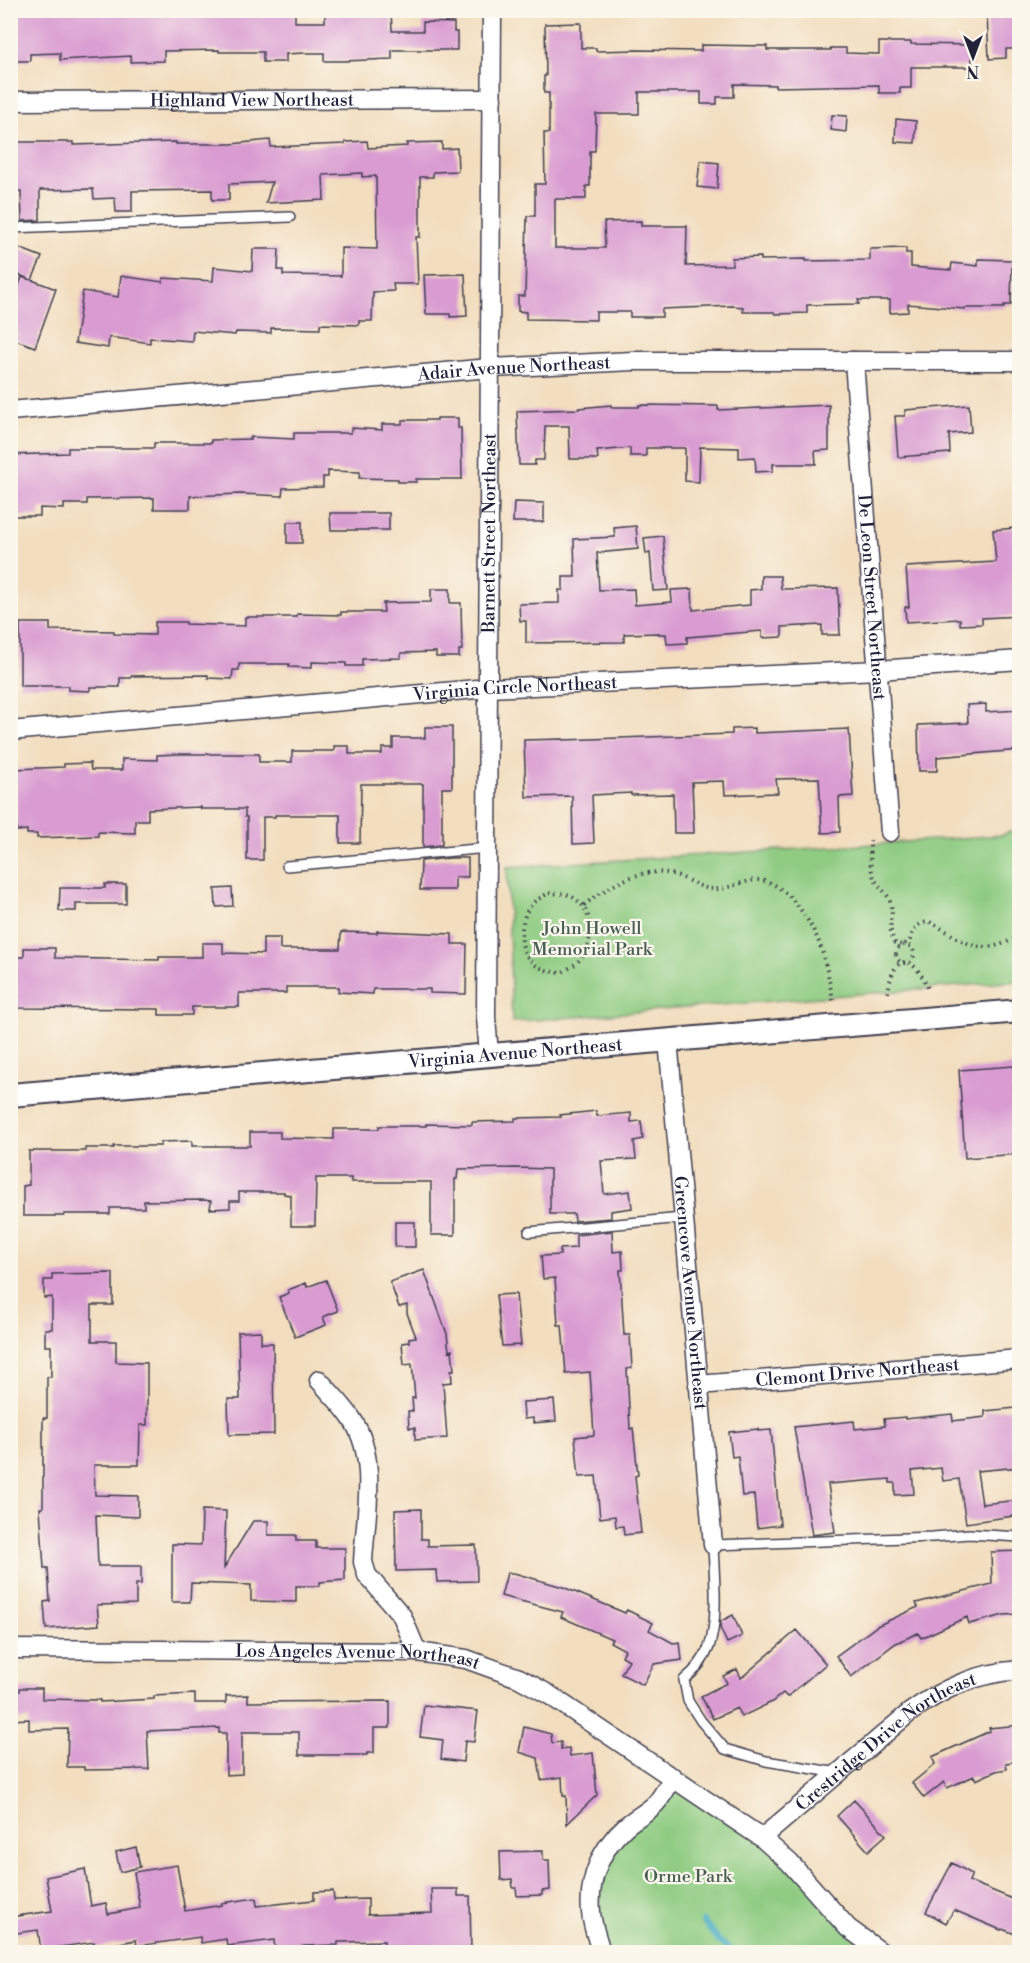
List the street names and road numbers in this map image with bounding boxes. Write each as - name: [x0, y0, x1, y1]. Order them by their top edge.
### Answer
- street label: Highland View Northeast: [150, 88, 355, 112]
- street label: Adair Avenue Northeast: [416, 351, 612, 386]
- street label: Barnett Street Northeast: [477, 432, 501, 634]
- street label: De Leon Street Northeast: [853, 493, 891, 702]
- street label: Virginia Circle Northeast: [411, 671, 618, 706]
- street label: Virginia Avenue Northeast: [406, 1033, 624, 1073]
- street label: Greencove Avenue Northeast: [669, 1175, 712, 1412]
- street label: Clemont Drive Northeast: [755, 1352, 961, 1392]
- street label: Los Angeles Avenue Northeast: [235, 1639, 484, 1675]
- street label: Crestridge Drive Northeast: [791, 1667, 980, 1816]

